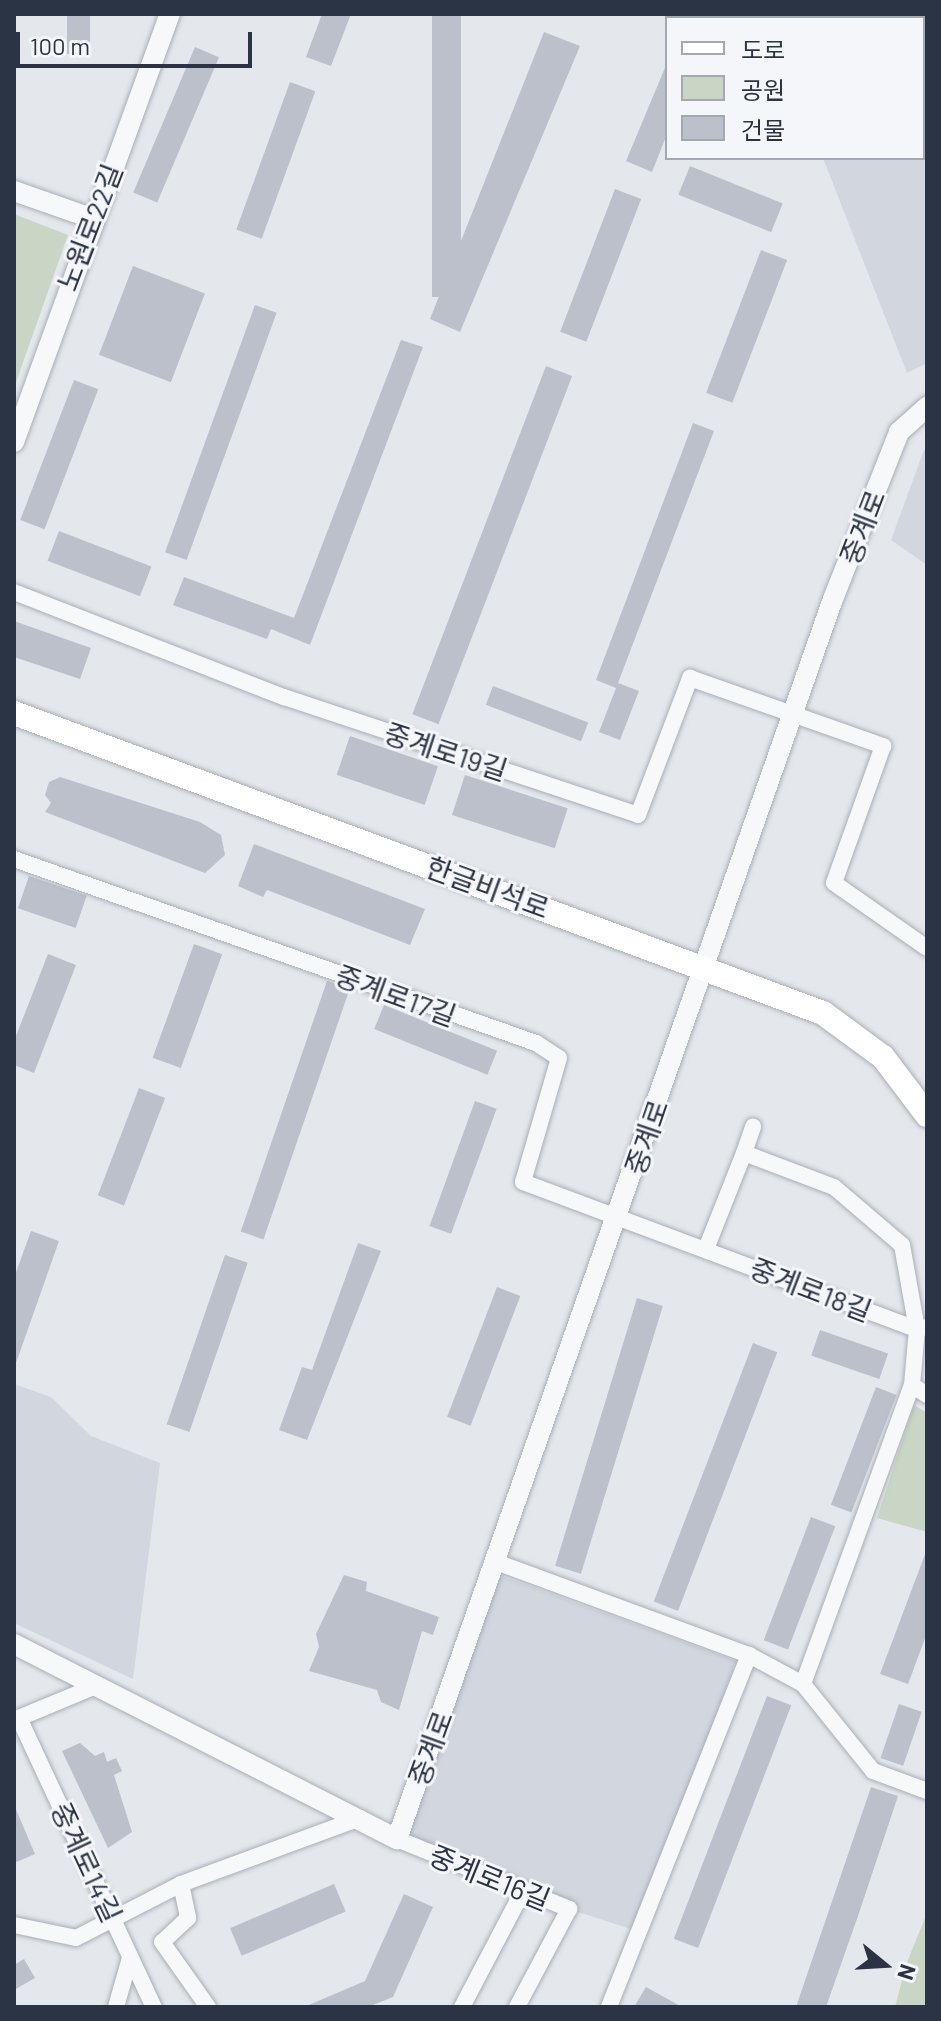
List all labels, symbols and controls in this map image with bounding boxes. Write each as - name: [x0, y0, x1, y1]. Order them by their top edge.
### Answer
- scale bar: [20, 16, 256, 66]
- legend: [665, 16, 925, 160]
- text: 100 m: [30, 31, 90, 60]
- text: 도로: [741, 35, 785, 64]
- text: 공원: [741, 75, 785, 104]
- text: 건물: [741, 115, 785, 144]
- street label: 노원로22길: [49, 159, 129, 295]
- street label: 중계로: [832, 485, 892, 569]
- street label: 중계로19길: [380, 715, 512, 787]
- street label: 한글비석로: [422, 849, 554, 925]
- street label: 중계로17길: [331, 958, 461, 1032]
- street label: 중계로: [618, 1095, 674, 1179]
- street label: 중계로18길: [745, 1250, 877, 1328]
- street label: 중계로: [401, 1706, 459, 1790]
- street label: 중계로14길: [45, 1797, 129, 1927]
- street label: 중계로16길: [425, 1838, 555, 1916]
- north arrow: [845, 1925, 925, 2005]
- text: N: [893, 1961, 922, 1983]

